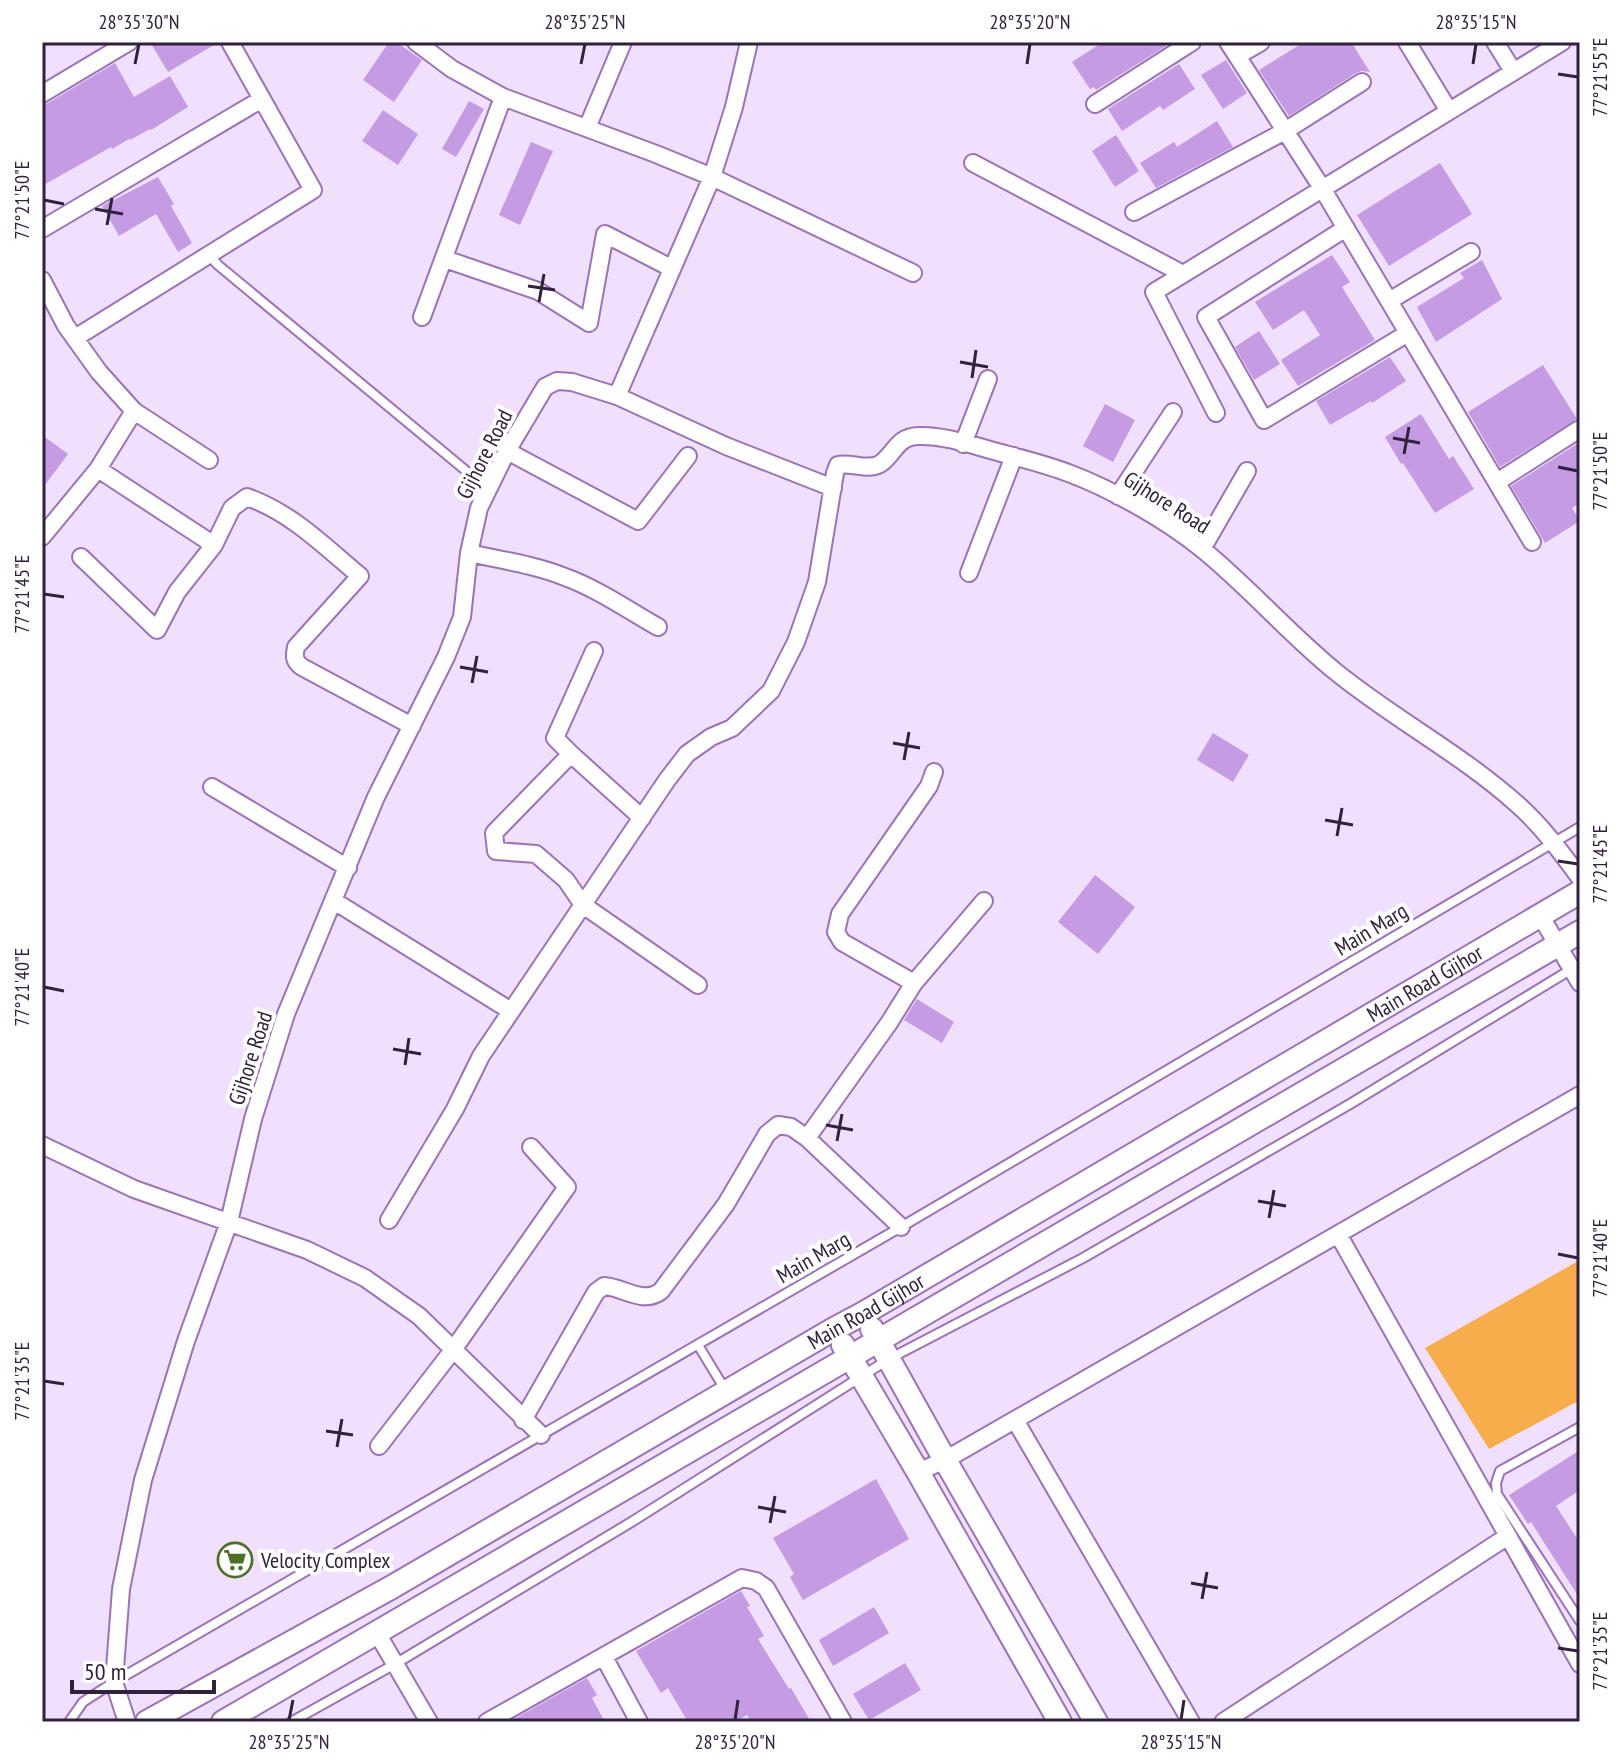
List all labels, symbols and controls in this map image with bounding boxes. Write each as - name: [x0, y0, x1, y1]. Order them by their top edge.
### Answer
- text: 28°35'30"N: [99, 9, 179, 35]
- text: 28°35'25"N: [545, 9, 625, 35]
- text: 28°35'20"N: [990, 9, 1070, 35]
- text: 28°35'15"N: [1436, 9, 1516, 35]
- text: 77°21'55"E: [1587, 38, 1613, 116]
- text: 77°21'50"E: [9, 161, 35, 239]
- street label: Gijhore Road: [450, 405, 518, 503]
- text: 77°21'50"E: [1587, 432, 1613, 510]
- street label: Gijhore Road: [1119, 464, 1215, 540]
- text: 77°21'45"E: [9, 555, 35, 633]
- text: 77°21'45"E: [1587, 825, 1613, 903]
- street label: Main Marg: [1329, 896, 1413, 962]
- street label: Main Road Gijhor: [1362, 938, 1488, 1028]
- text: 77°21'40"E: [9, 948, 35, 1026]
- street label: Gijhore Road: [222, 1008, 278, 1108]
- text: 77°21'40"E: [1587, 1219, 1613, 1297]
- street label: Main Marg: [771, 1225, 855, 1289]
- street label: Main Road Gijhor: [802, 1267, 929, 1355]
- text: 77°21'35"E: [9, 1342, 35, 1420]
- supermarket icon: Velocity Complex: [216, 1541, 254, 1579]
- place label: Velocity Complex: [260, 1546, 390, 1574]
- text: 77°21'35"E: [1587, 1612, 1613, 1690]
- scale bar: [72, 1644, 214, 1694]
- text: 50 m: [84, 1656, 126, 1687]
- text: 28°35'25"N: [249, 1729, 329, 1755]
- text: 28°35'20"N: [695, 1729, 775, 1755]
- text: 28°35'15"N: [1141, 1729, 1221, 1755]

